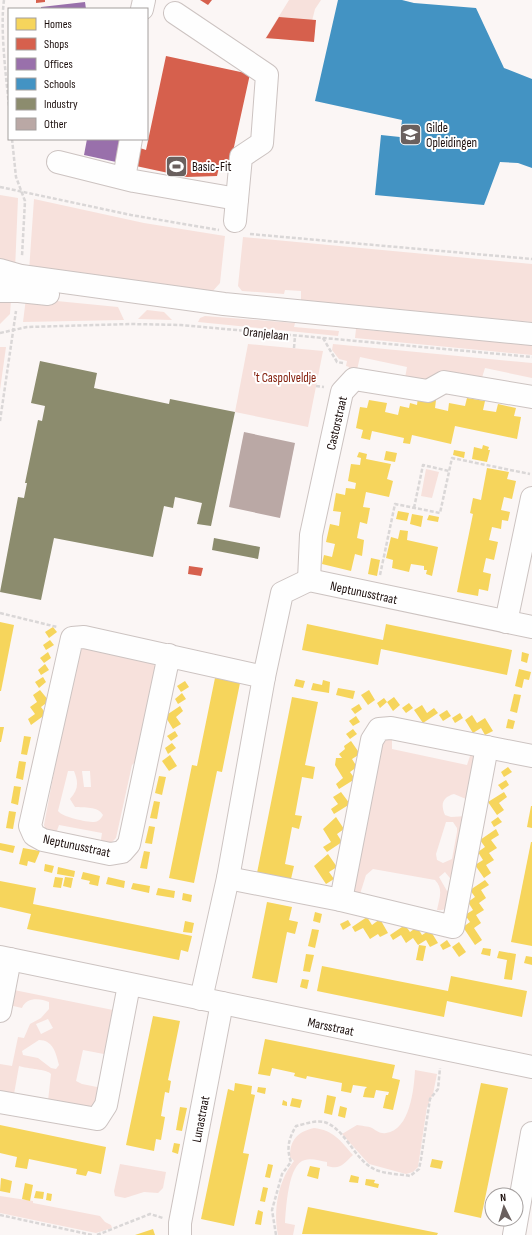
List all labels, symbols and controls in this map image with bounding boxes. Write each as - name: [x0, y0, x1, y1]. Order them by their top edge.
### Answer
- legend: [8, 8, 148, 140]
- text: Homes: [44, 17, 72, 32]
- text: Shops: [44, 37, 69, 52]
- text: Offices: [44, 57, 73, 72]
- text: Schools: [44, 77, 76, 92]
- text: Industry: [44, 97, 78, 112]
- text: Other: [44, 117, 68, 132]
- place label: Gilde Opleidingen: [426, 120, 477, 151]
- school or university icon: Gilde Opleidingen: [398, 121, 424, 147]
- sports icon: Basic-Fit: [163, 153, 189, 179]
- place label: Basic-Fit: [192, 159, 231, 175]
- street label: Oranjelaan: [242, 324, 290, 344]
- park label: 't Caspolveldje: [254, 370, 316, 386]
- street label: Castorstraat: [323, 395, 351, 452]
- street label: Neptunusstraat: [329, 578, 399, 608]
- street label: Neptunusstraat: [42, 831, 112, 861]
- street label: Marsstraat: [306, 1014, 355, 1040]
- street label: Lunastraat: [189, 1095, 213, 1144]
- north arrow: [484, 1187, 524, 1227]
- text: N: [500, 1191, 507, 1204]

